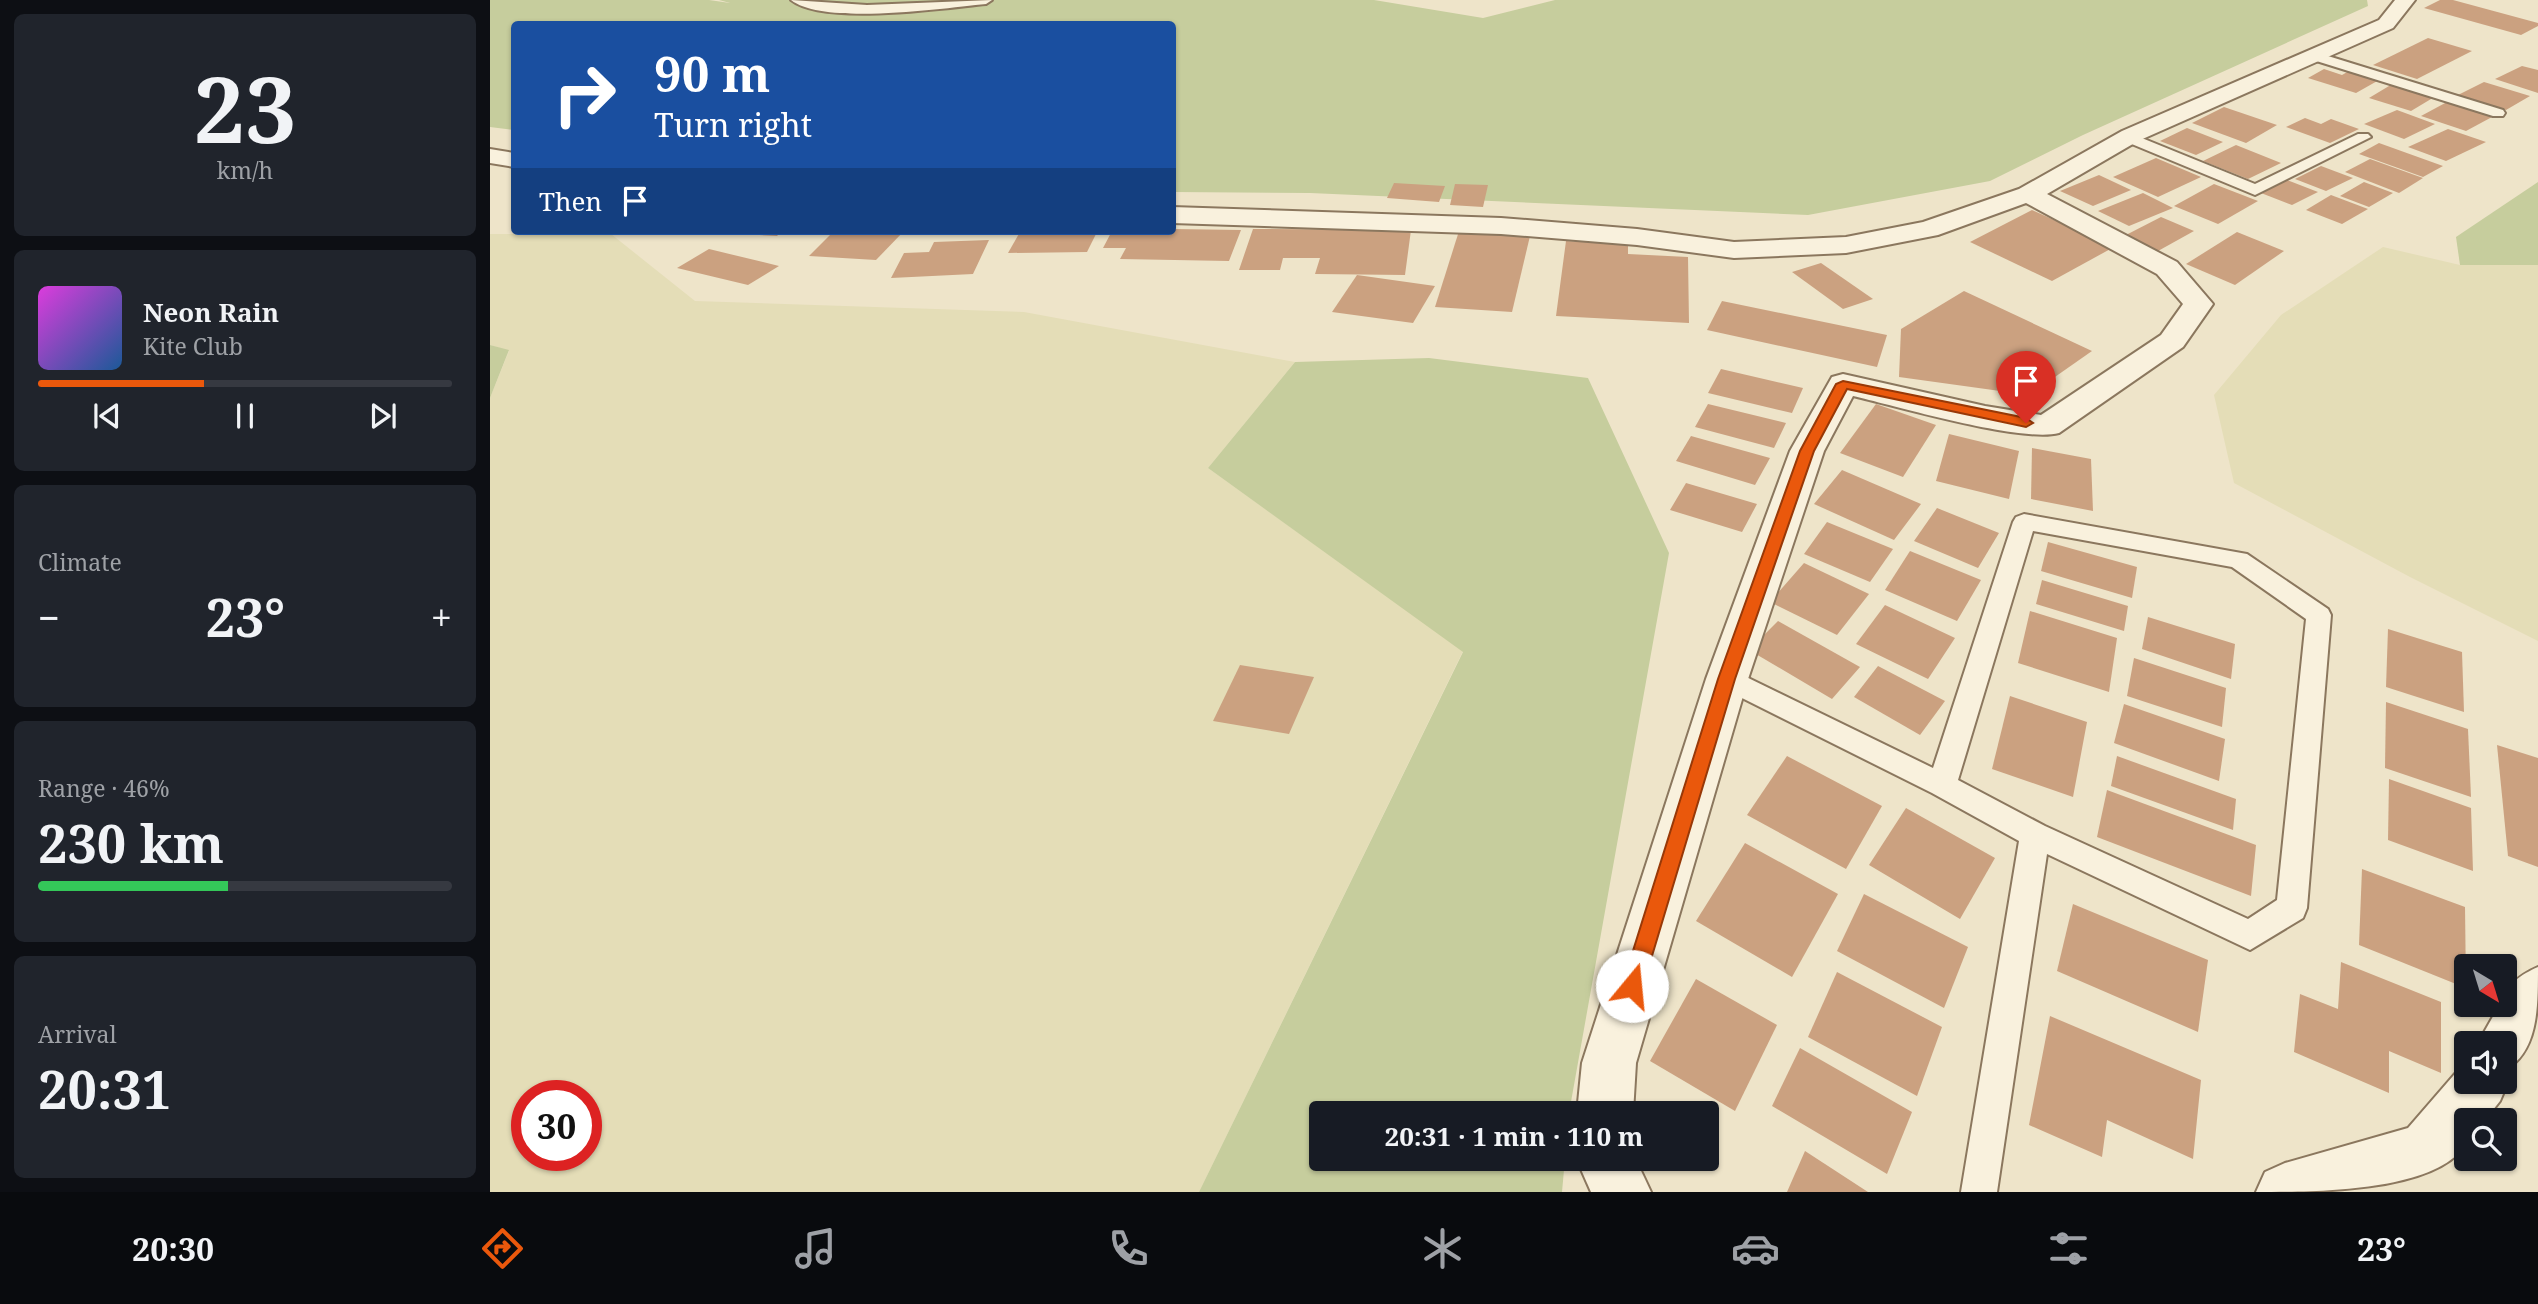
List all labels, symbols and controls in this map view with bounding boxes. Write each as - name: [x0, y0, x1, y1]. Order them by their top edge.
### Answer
- text: 90 m: [654, 40, 770, 106]
- text: 23: [194, 46, 296, 170]
- icon: right: [539, 49, 630, 140]
- text: Turn right: [654, 103, 812, 146]
- text: km/h: [217, 154, 273, 186]
- icon: arrive: [616, 182, 654, 220]
- text: Then: [539, 183, 602, 219]
- text: Neon Rain: [143, 294, 279, 330]
- text: Kite Club: [143, 330, 243, 362]
- pin: [1996, 351, 2056, 423]
- icon: arrive: [2007, 362, 2045, 400]
- icon: previous: [88, 397, 126, 435]
- icon: pause: [226, 397, 264, 435]
- icon: next: [364, 397, 402, 435]
- text: Climate: [38, 546, 122, 578]
- text: 23°: [206, 581, 285, 652]
- text: −: [38, 591, 60, 643]
- text: +: [431, 591, 452, 643]
- text: Range · 46%: [38, 772, 170, 804]
- text: 230 km: [38, 807, 224, 878]
- position arrow: [1595, 949, 1669, 1023]
- north arrow: [2454, 954, 2516, 1017]
- map controls: [2454, 954, 2517, 1171]
- text: Arrival: [38, 1018, 117, 1050]
- button: sound: [2454, 1031, 2517, 1094]
- text: 20:31: [38, 1053, 171, 1124]
- speed limit sign: 30: [511, 1080, 602, 1171]
- button: search: [2454, 1108, 2517, 1171]
- text: 20:31 · 1 min · 110 m: [1384, 1118, 1644, 1154]
- icon: directions: [478, 1224, 527, 1273]
- icon: music: [791, 1224, 840, 1273]
- icon: phone: [1104, 1224, 1153, 1273]
- icon: climate: [1418, 1224, 1467, 1273]
- icon: car: [1731, 1224, 1780, 1273]
- icon: filters: [2044, 1224, 2093, 1273]
- text: 20:30: [132, 1227, 214, 1270]
- text: 23°: [2357, 1227, 2406, 1270]

